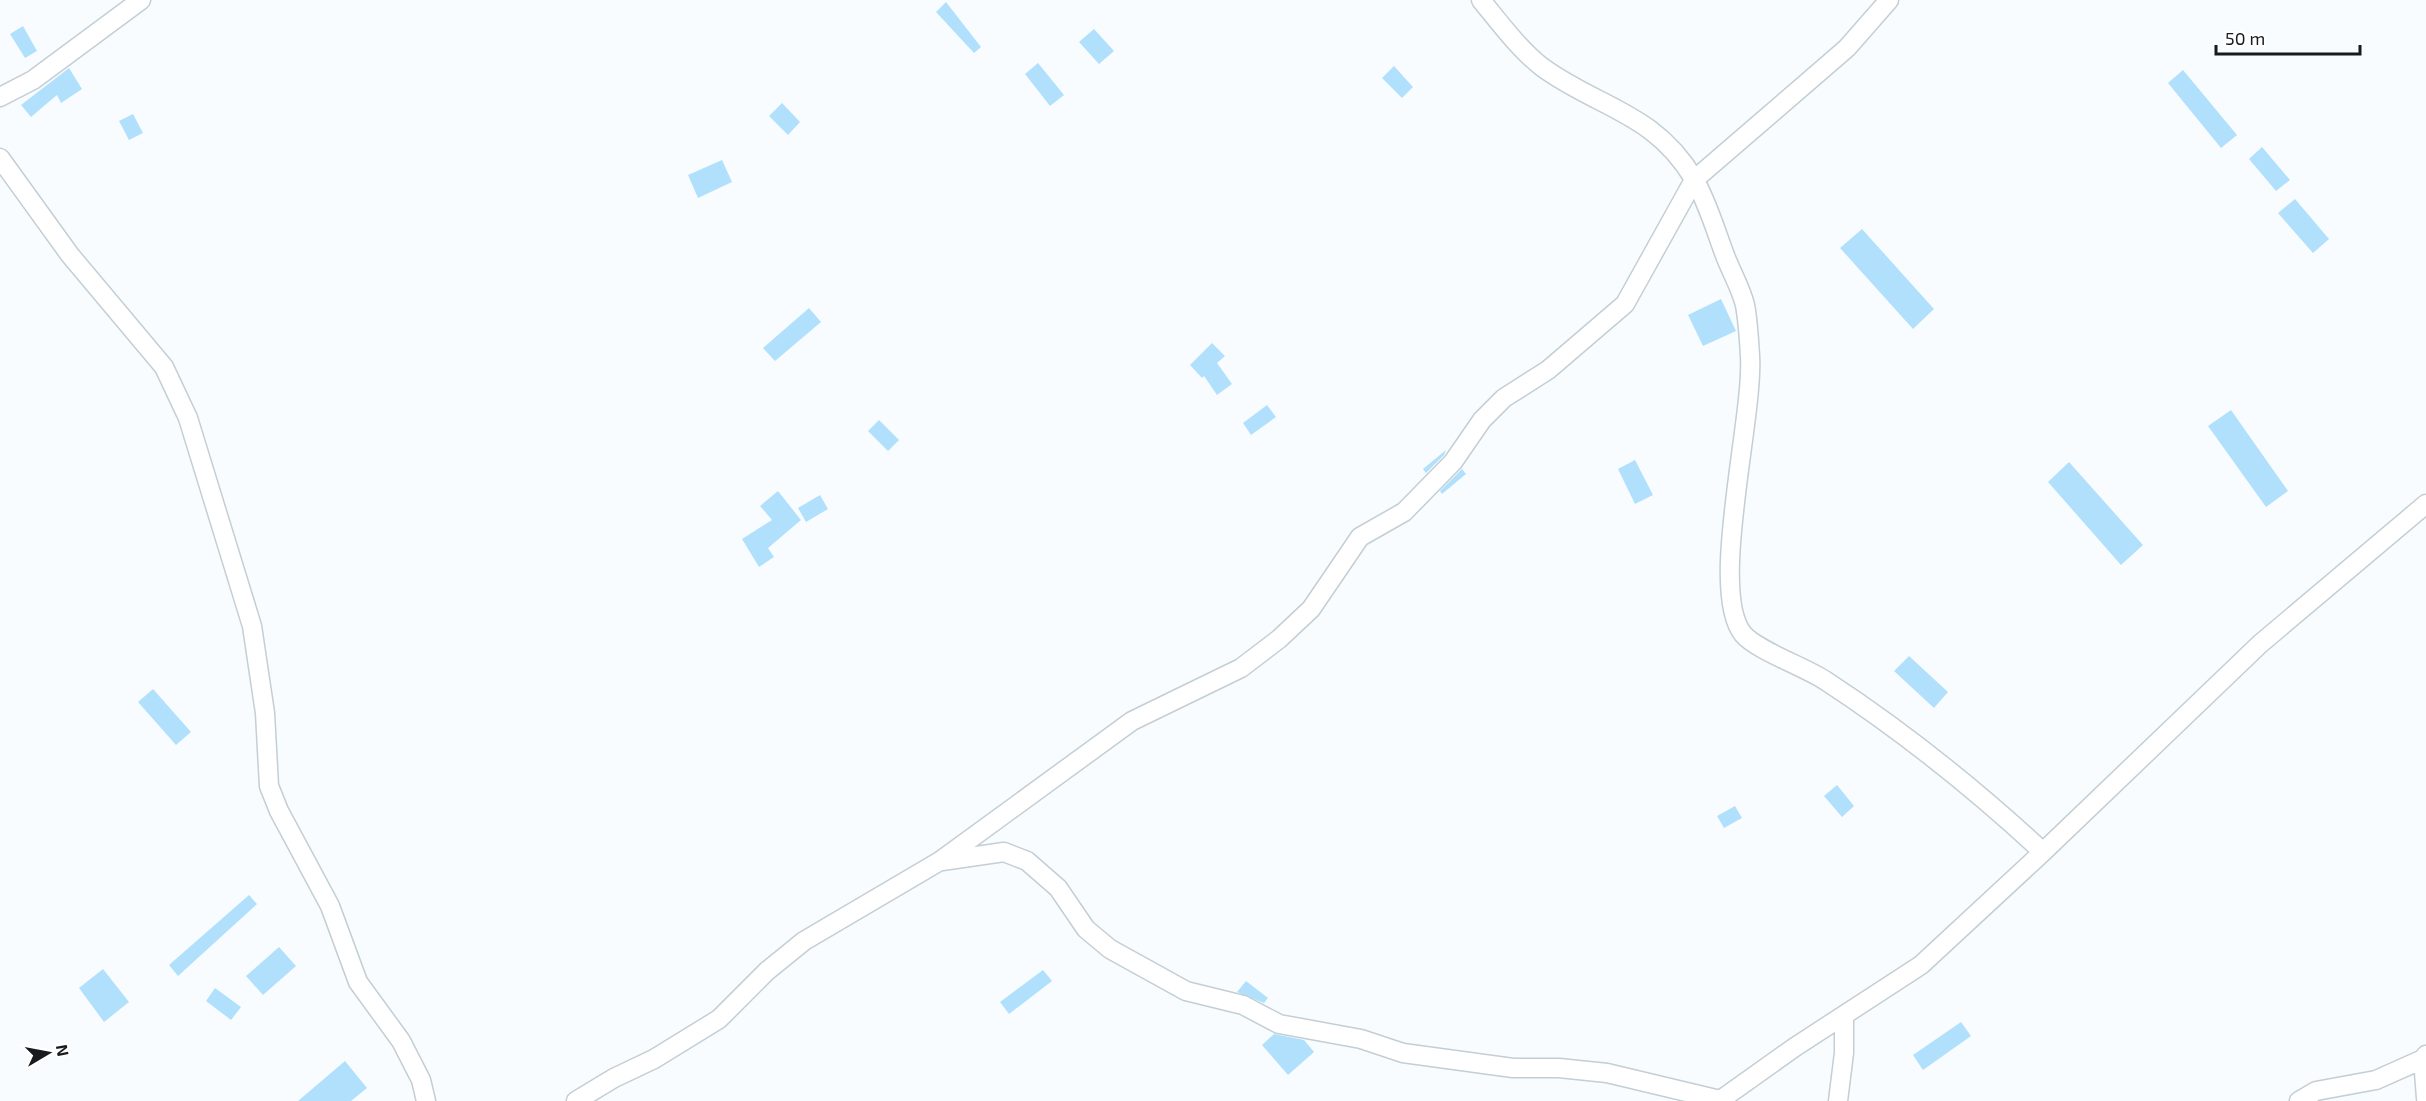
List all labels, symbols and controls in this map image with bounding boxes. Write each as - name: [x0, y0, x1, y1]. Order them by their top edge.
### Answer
- scale bar: [2216, 18, 2360, 56]
- text: 50 m: [2225, 27, 2265, 49]
- north arrow: [18, 1023, 78, 1083]
- text: N: [53, 1043, 74, 1058]

